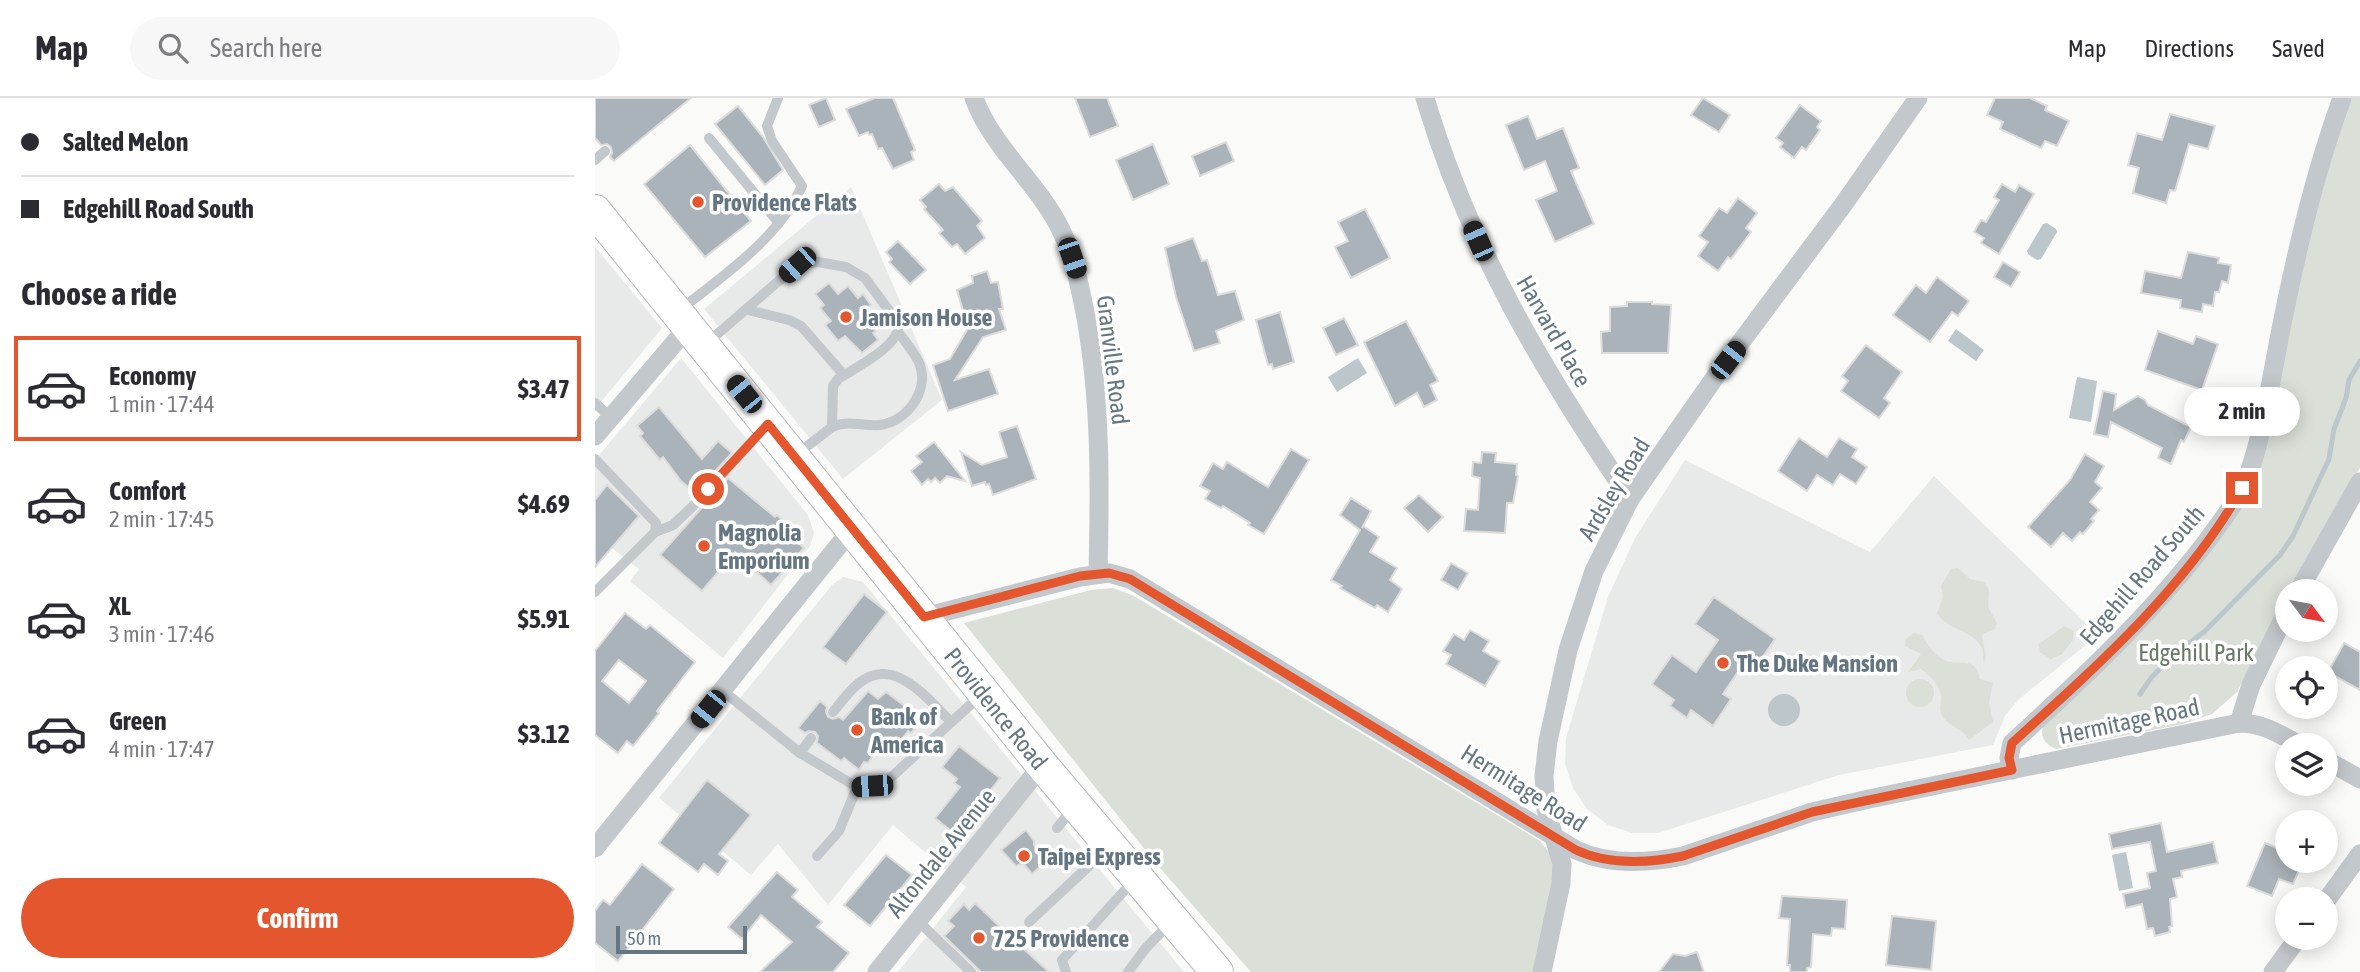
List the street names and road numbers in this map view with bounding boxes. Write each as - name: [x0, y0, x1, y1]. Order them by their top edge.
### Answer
- street label: Harvard Place: [1511, 271, 1597, 391]
- street label: Granville Road: [1092, 294, 1134, 426]
- street label: Ardsley Road: [1573, 433, 1655, 545]
- street label: Edgehill Road South: [2074, 500, 2210, 650]
- street label: Providence Road: [939, 642, 1053, 774]
- street label: Hermitage Road: [2056, 693, 2202, 749]
- street label: Hermitage Road: [1456, 739, 1592, 837]
- street label: Altondale Avenue: [881, 784, 1001, 922]

